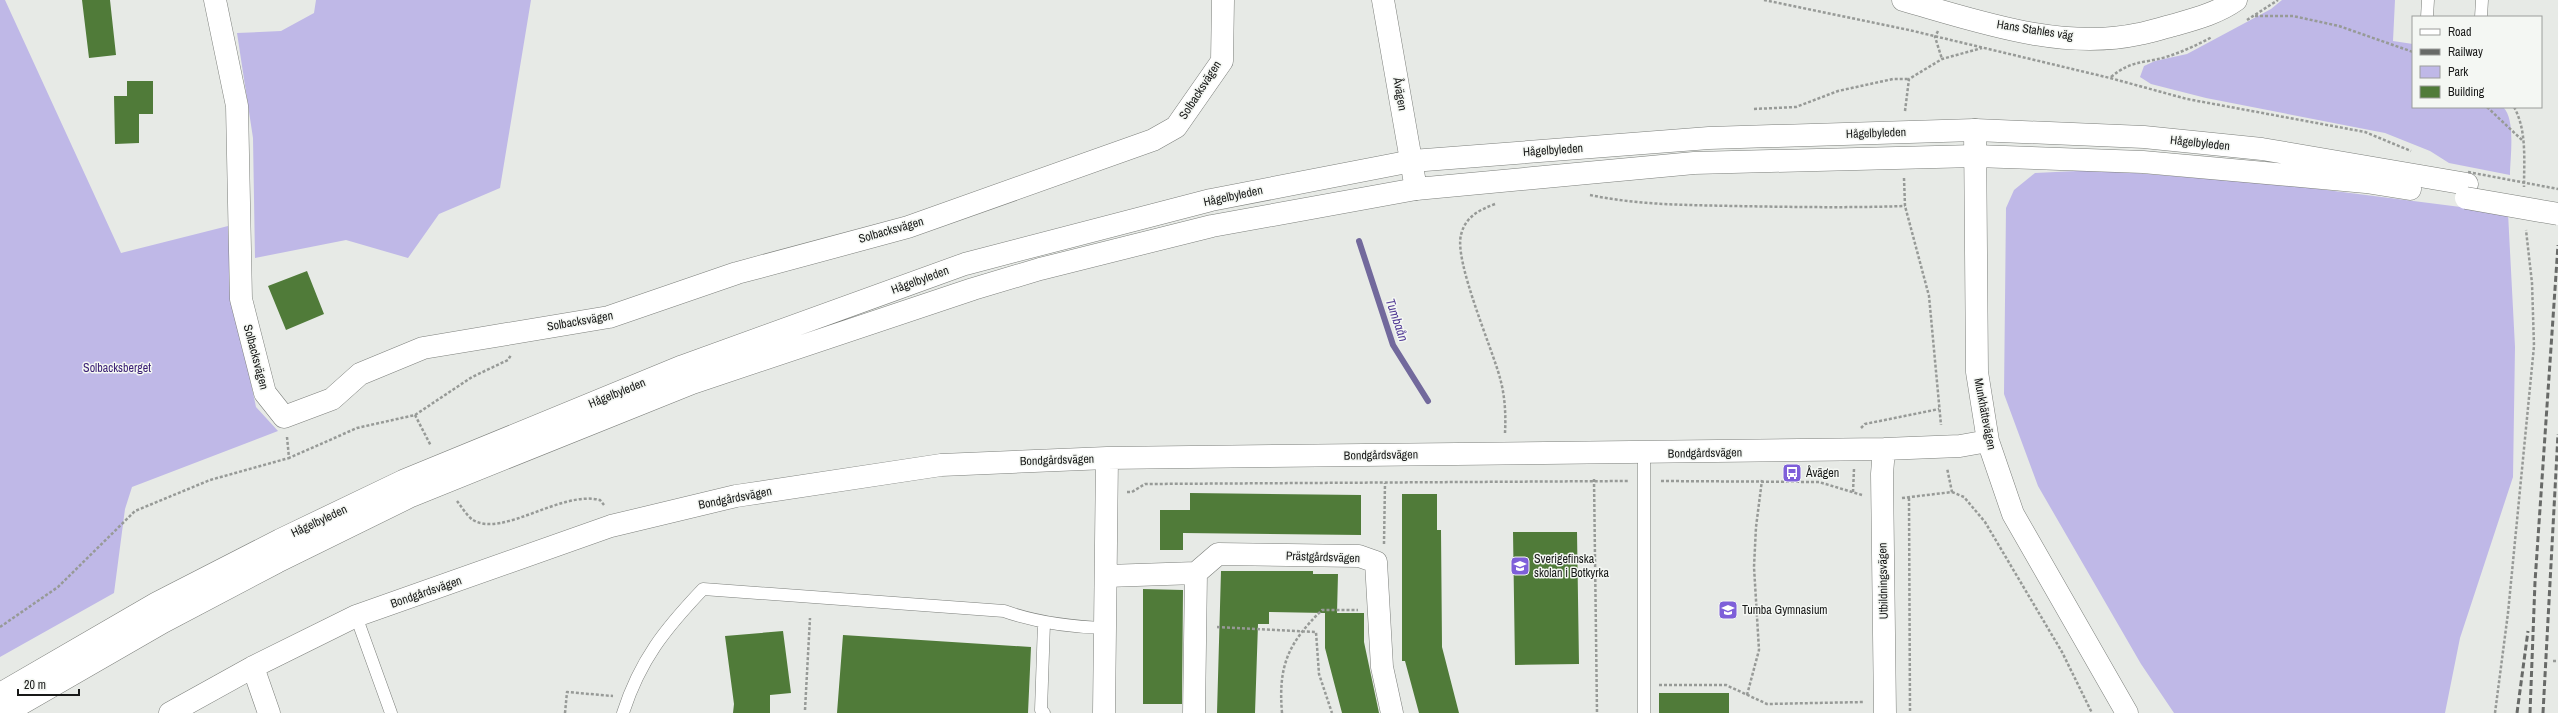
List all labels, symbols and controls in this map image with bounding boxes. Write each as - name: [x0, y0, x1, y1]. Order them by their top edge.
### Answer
- street label: Hans Stahles väg: [1996, 16, 2075, 44]
- legend: [2412, 16, 2542, 108]
- text: Road: [2448, 24, 2472, 40]
- text: Railway: [2448, 44, 2483, 60]
- street label: Solbacksvägen: [1175, 58, 1225, 122]
- text: Park: [2448, 64, 2468, 80]
- street label: Åvägen: [1389, 75, 1411, 112]
- text: Building: [2448, 84, 2485, 100]
- street label: Hågelbyleden: [1846, 124, 1906, 142]
- street label: Hågelbyleden: [2169, 132, 2231, 154]
- street label: Hågelbyleden: [1522, 140, 1584, 160]
- street label: Hågelbyleden: [1202, 182, 1264, 210]
- street label: Solbacksvägen: [857, 213, 925, 247]
- street label: Hågelbyleden: [889, 262, 951, 298]
- water label: Tumbaån: [1382, 296, 1412, 344]
- street label: Solbacksvägen: [546, 307, 614, 335]
- street label: Solbacksvägen: [240, 323, 272, 391]
- park label: Solbacksberget: [83, 360, 151, 376]
- street label: Hågelbyleden: [586, 374, 648, 412]
- street label: Munkhättevägen: [1970, 377, 2000, 451]
- street label: Bondgårdsvägen: [1668, 444, 1742, 462]
- street label: Bondgårdsvägen: [1344, 446, 1418, 464]
- street label: Bondgårdsvägen: [1020, 451, 1094, 469]
- bus stop icon: Åvägen: [1781, 462, 1803, 484]
- place label: Åvägen: [1805, 465, 1839, 481]
- street label: Bondgårdsvägen: [697, 483, 773, 513]
- street label: Hågelbyleden: [288, 501, 350, 541]
- street label: Utbildningsvägen: [1874, 543, 1892, 619]
- street label: Prästgårdsvägen: [1286, 548, 1360, 566]
- place label: Sverigefinska skolan i Botkyrka: [1534, 551, 1609, 581]
- school or university icon: Sverigefinska skolan i Botkyrka: [1509, 555, 1531, 577]
- street label: Bondgårdsvägen: [388, 572, 464, 612]
- school or university icon: Tumba Gymnasium: [1717, 599, 1739, 621]
- place label: Tumba Gymnasium: [1742, 602, 1828, 618]
- scale bar: [18, 671, 79, 697]
- text: 20 m: [24, 677, 46, 693]

